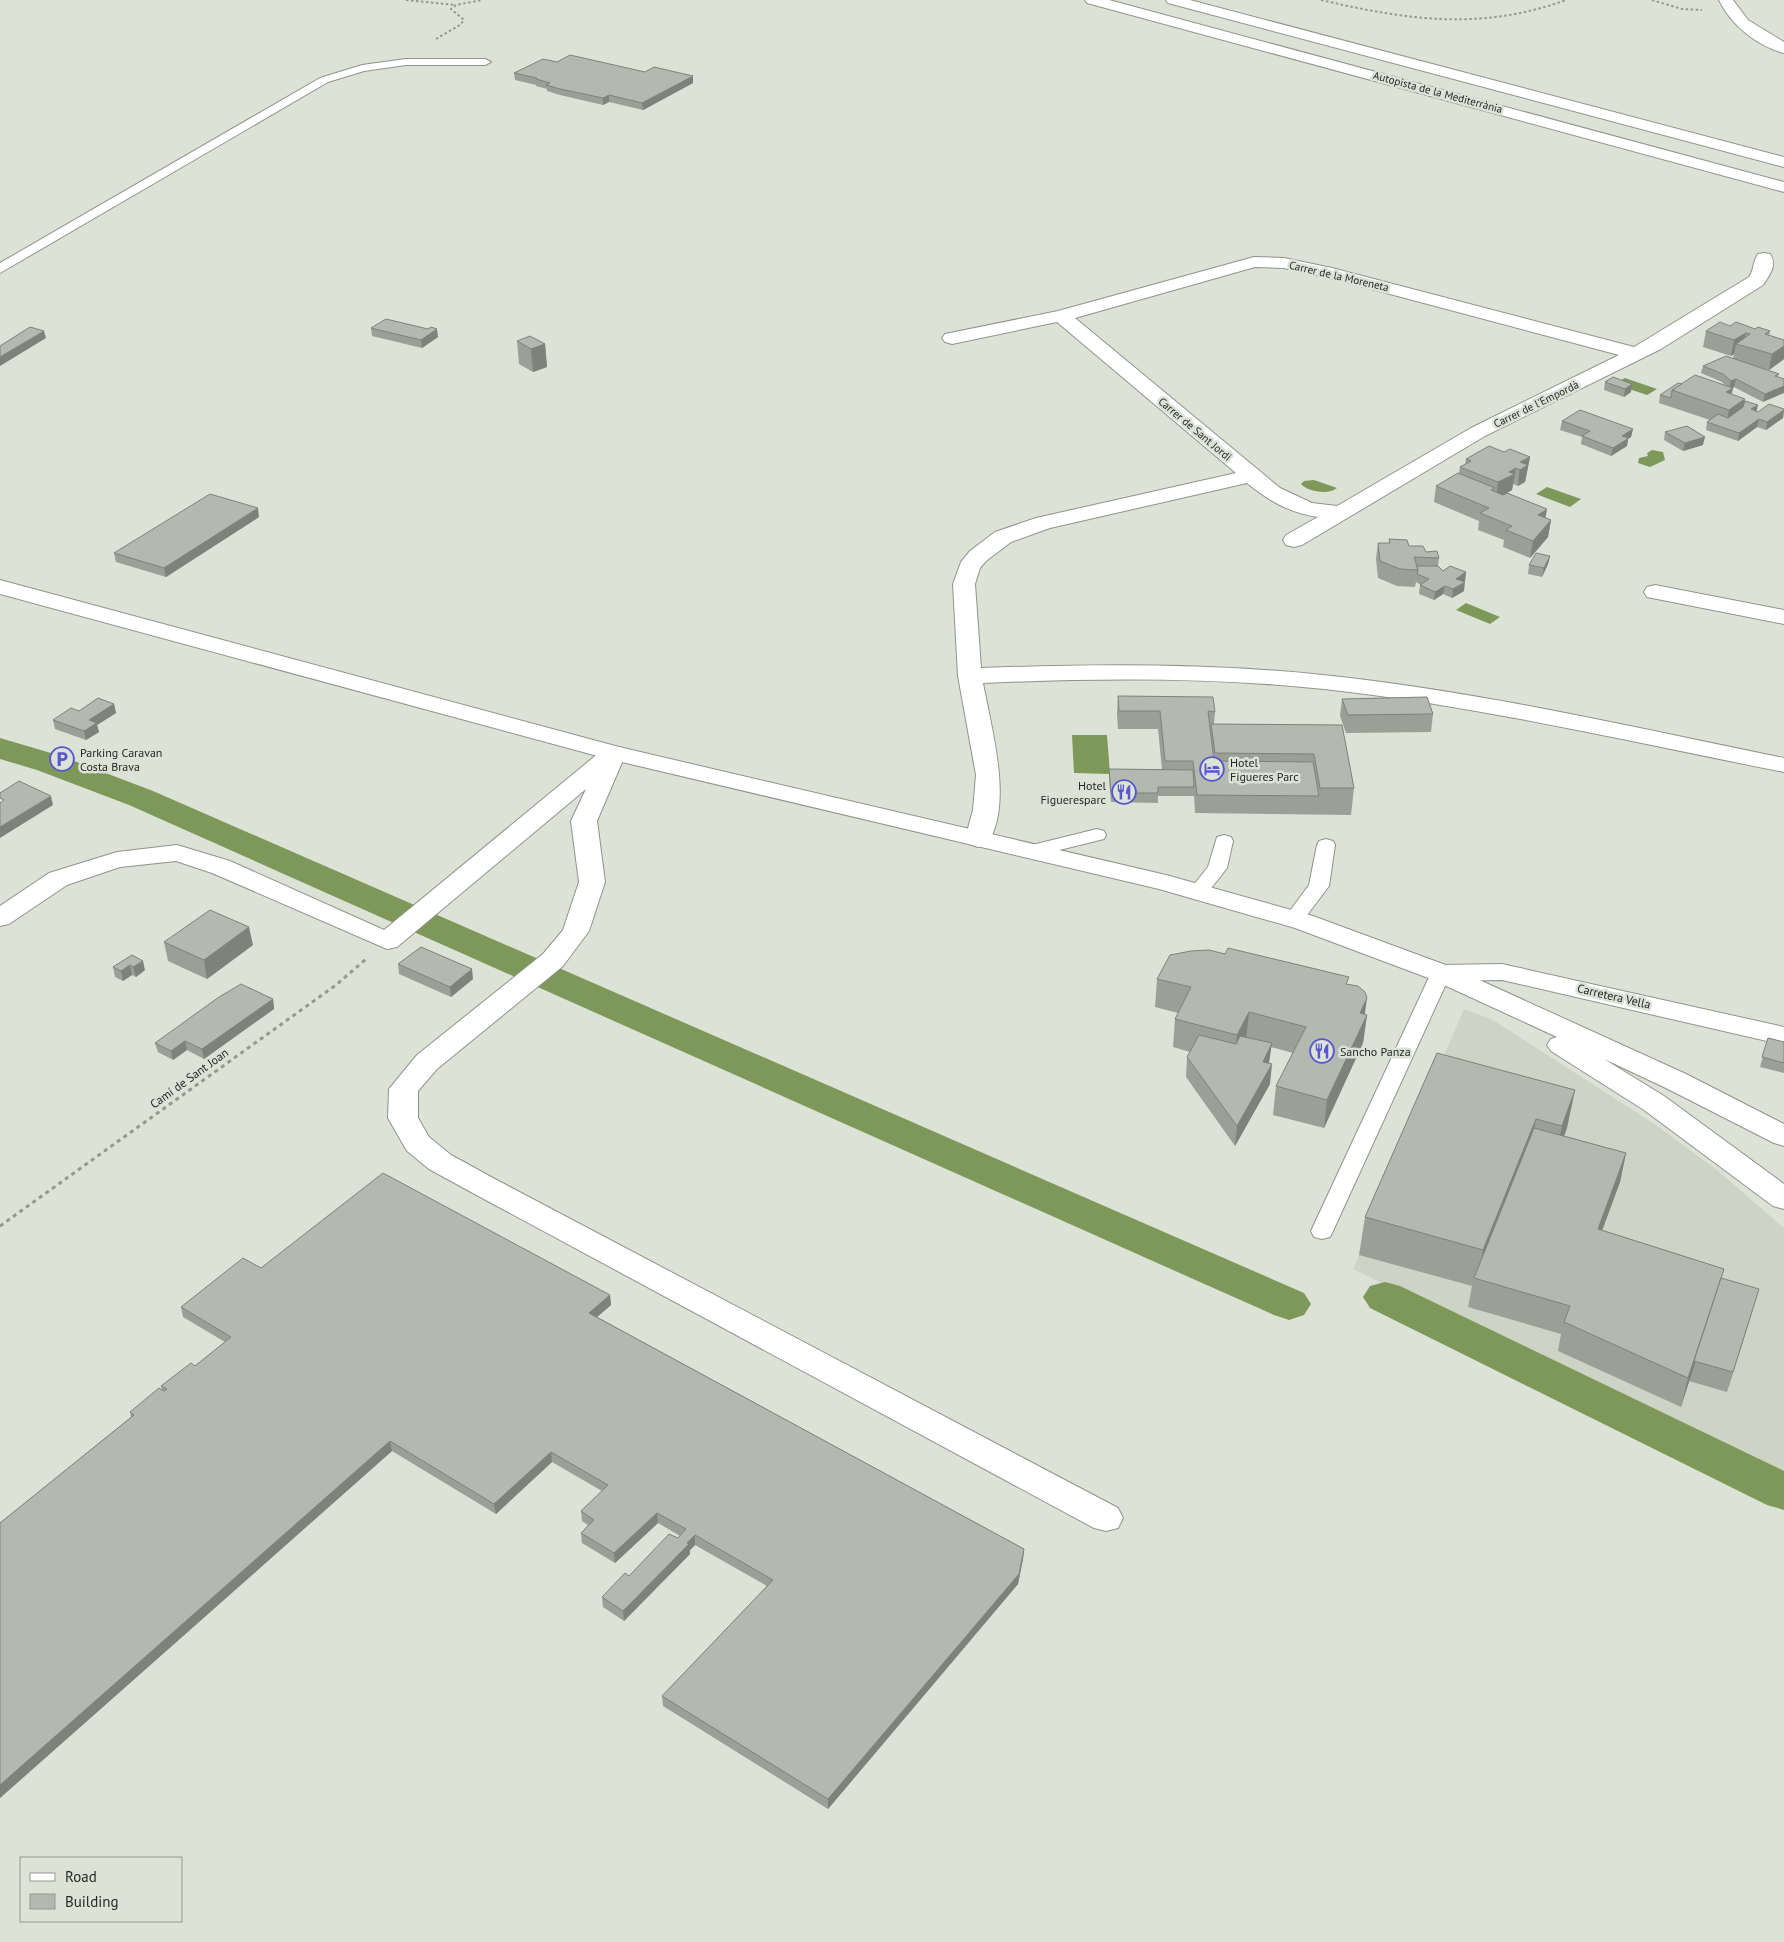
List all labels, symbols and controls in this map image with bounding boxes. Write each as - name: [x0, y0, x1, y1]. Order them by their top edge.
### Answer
- street label: Autopista de la Mediterrània: [1372, 68, 1504, 116]
- street label: Carrer de la Moreneta: [1288, 258, 1390, 294]
- street label: Carrer de l'Empordà: [1491, 377, 1581, 431]
- street label: Carrer de Sant Jordi: [1155, 394, 1235, 464]
- place label: Parking Caravan Costa Brava: [80, 745, 162, 774]
- parking icon: Parking Caravan Costa Brava: [49, 746, 75, 772]
- place label: Hotel Figueres Parc: [1230, 755, 1299, 784]
- hotel icon: Hotel Figueres Parc: [1199, 756, 1225, 782]
- place label: Hotel Figueresparc: [1040, 778, 1107, 807]
- restaurant icon: Hotel Figueresparc: [1111, 779, 1137, 805]
- street label: Carretera Vella: [1576, 980, 1652, 1012]
- restaurant icon: Sancho Panza: [1309, 1038, 1335, 1064]
- place label: Sancho Panza: [1340, 1044, 1411, 1059]
- street label: Camí de Sant Joan: [147, 1045, 231, 1111]
- legend: [20, 1857, 182, 1922]
- text: Road: [65, 1867, 97, 1886]
- text: Building: [65, 1892, 119, 1911]

